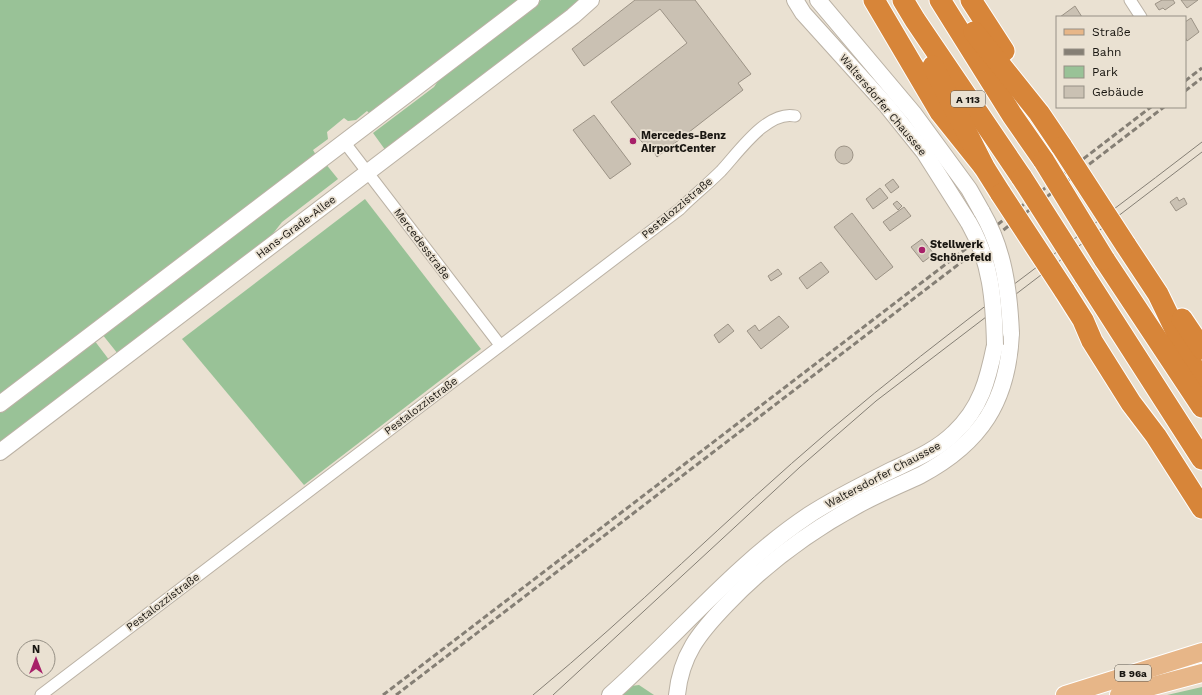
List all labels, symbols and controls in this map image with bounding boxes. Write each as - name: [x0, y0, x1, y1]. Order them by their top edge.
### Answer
- legend: [1056, 16, 1186, 108]
- text: Straße: [1092, 25, 1131, 39]
- text: Bahn: [1092, 45, 1121, 59]
- street label: Waltersdorfer Chaussee: [837, 52, 929, 158]
- text: Park: [1092, 65, 1118, 79]
- text: Gebäude: [1092, 85, 1144, 99]
- road number: A 113: [951, 91, 985, 107]
- place label: Mercedes-Benz AirportCenter: [641, 129, 726, 155]
- marker: Mercedes-Benz AirportCenter: [628, 136, 638, 146]
- street label: Pestalozzistraße: [639, 175, 715, 241]
- street label: Hans-Grade-Allee: [254, 193, 338, 261]
- street label: Mercedesstraße: [391, 206, 453, 282]
- place label: Stellwerk Schönefeld: [930, 238, 991, 264]
- marker: Stellwerk Schönefeld: [917, 245, 927, 255]
- street label: Pestalozzistraße: [382, 374, 460, 438]
- street label: Waltersdorfer Chaussee: [823, 439, 943, 511]
- street label: Pestalozzistraße: [124, 570, 202, 634]
- north arrow: [16, 639, 56, 679]
- text: N: [32, 643, 40, 656]
- road number: B 96a: [1115, 665, 1151, 681]

